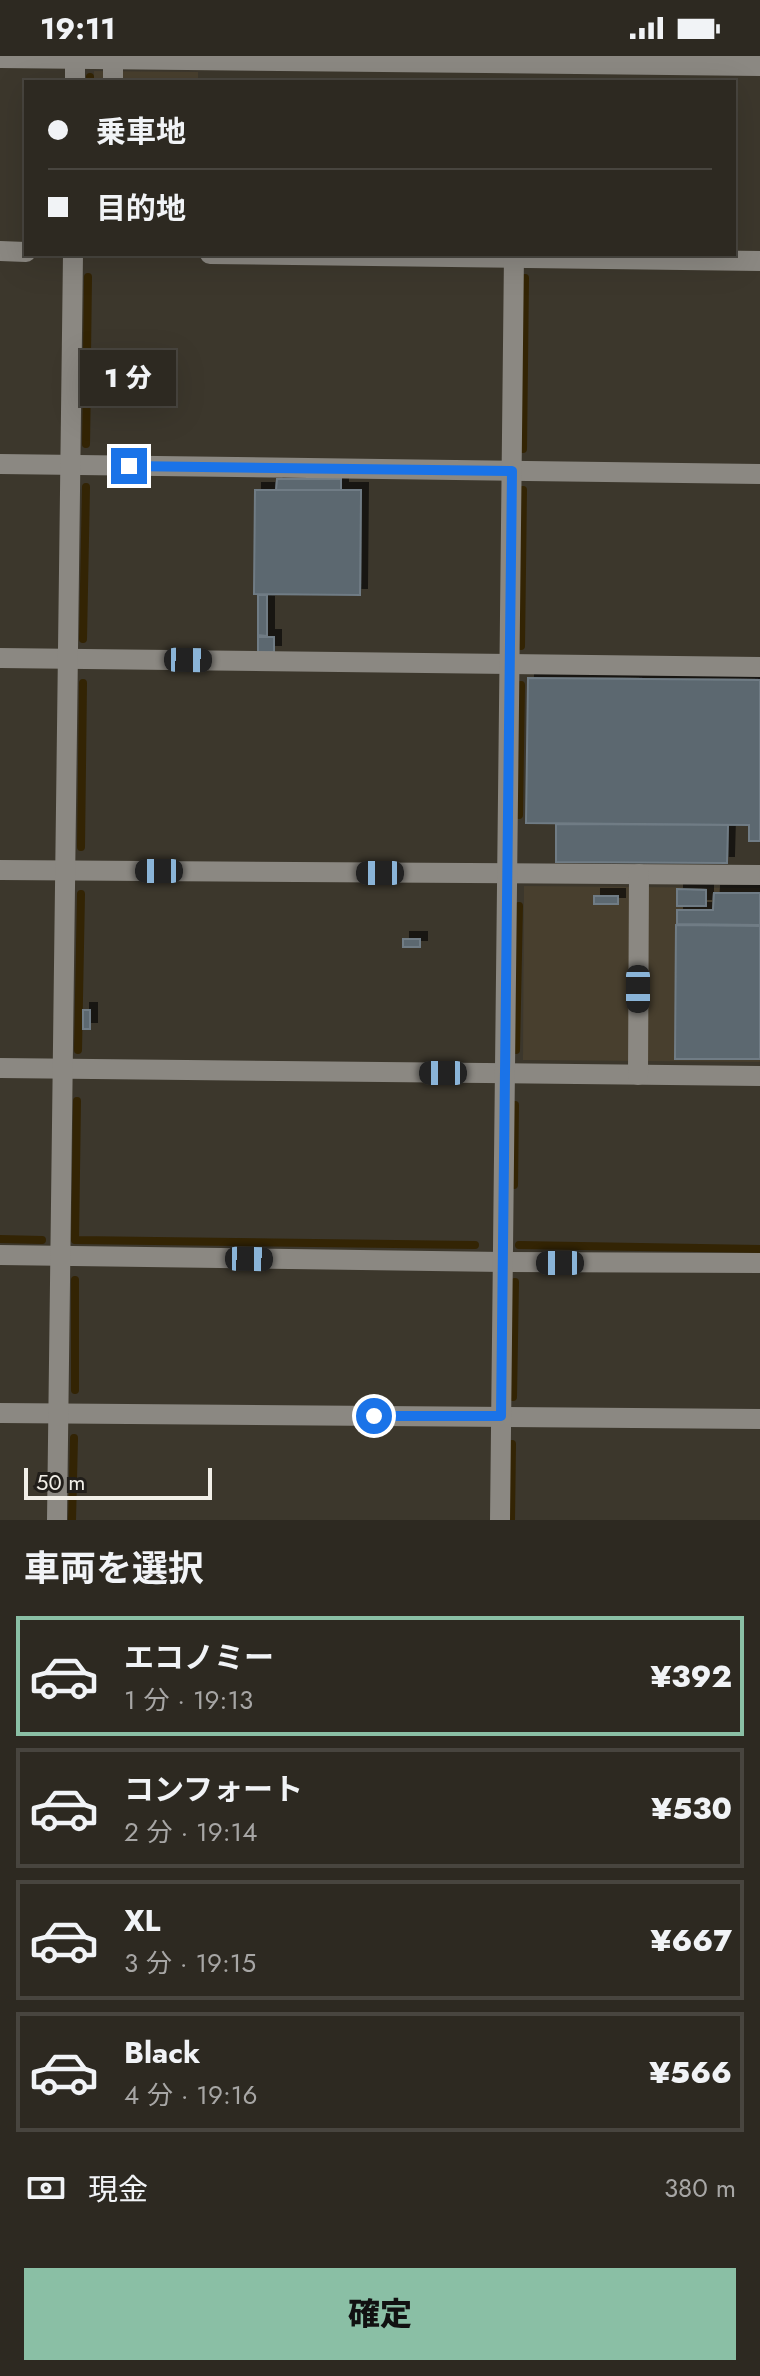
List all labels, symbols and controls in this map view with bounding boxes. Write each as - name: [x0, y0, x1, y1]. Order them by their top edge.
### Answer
- text: 19:11: [40, 7, 116, 50]
- text: 乗車地: [96, 110, 186, 153]
- text: 目的地: [96, 187, 186, 230]
- callout: 1 分: [81, 350, 177, 406]
- text: 1 分: [104, 359, 152, 397]
- route end: [111, 448, 147, 484]
- car: [164, 648, 212, 672]
- car: [135, 859, 183, 883]
- car: [356, 861, 404, 885]
- car: [626, 965, 650, 1013]
- car: [419, 1061, 467, 1085]
- car: [225, 1247, 273, 1271]
- car: [536, 1251, 584, 1275]
- route start: [356, 1398, 392, 1434]
- scale bar: [24, 1464, 212, 1500]
- text: 50 m: [36, 1466, 85, 1498]
- text: 車両を選択: [24, 1542, 204, 1594]
- text: エコノミー: [124, 1636, 274, 1679]
- icon: car: [28, 1640, 100, 1712]
- text: ¥392: [650, 1655, 732, 1698]
- text: 1 分 · 19:13: [124, 1681, 253, 1719]
- text: コンフォート: [124, 1768, 303, 1811]
- icon: car: [28, 1772, 100, 1844]
- text: ¥530: [651, 1787, 732, 1830]
- text: 2 分 · 19:14: [124, 1813, 257, 1851]
- text: XL: [124, 1899, 160, 1942]
- icon: car: [28, 1904, 100, 1976]
- text: ¥667: [651, 1919, 732, 1962]
- text: 3 分 · 19:15: [124, 1944, 256, 1982]
- text: Black: [124, 2031, 200, 2074]
- icon: car: [28, 2036, 100, 2108]
- text: ¥566: [649, 2051, 732, 2094]
- text: 4 分 · 19:16: [124, 2076, 258, 2114]
- icon: cash: [24, 2166, 68, 2210]
- text: 現金: [88, 2168, 148, 2211]
- text: 380 m: [664, 2169, 736, 2207]
- button: 確定: [24, 2268, 736, 2360]

